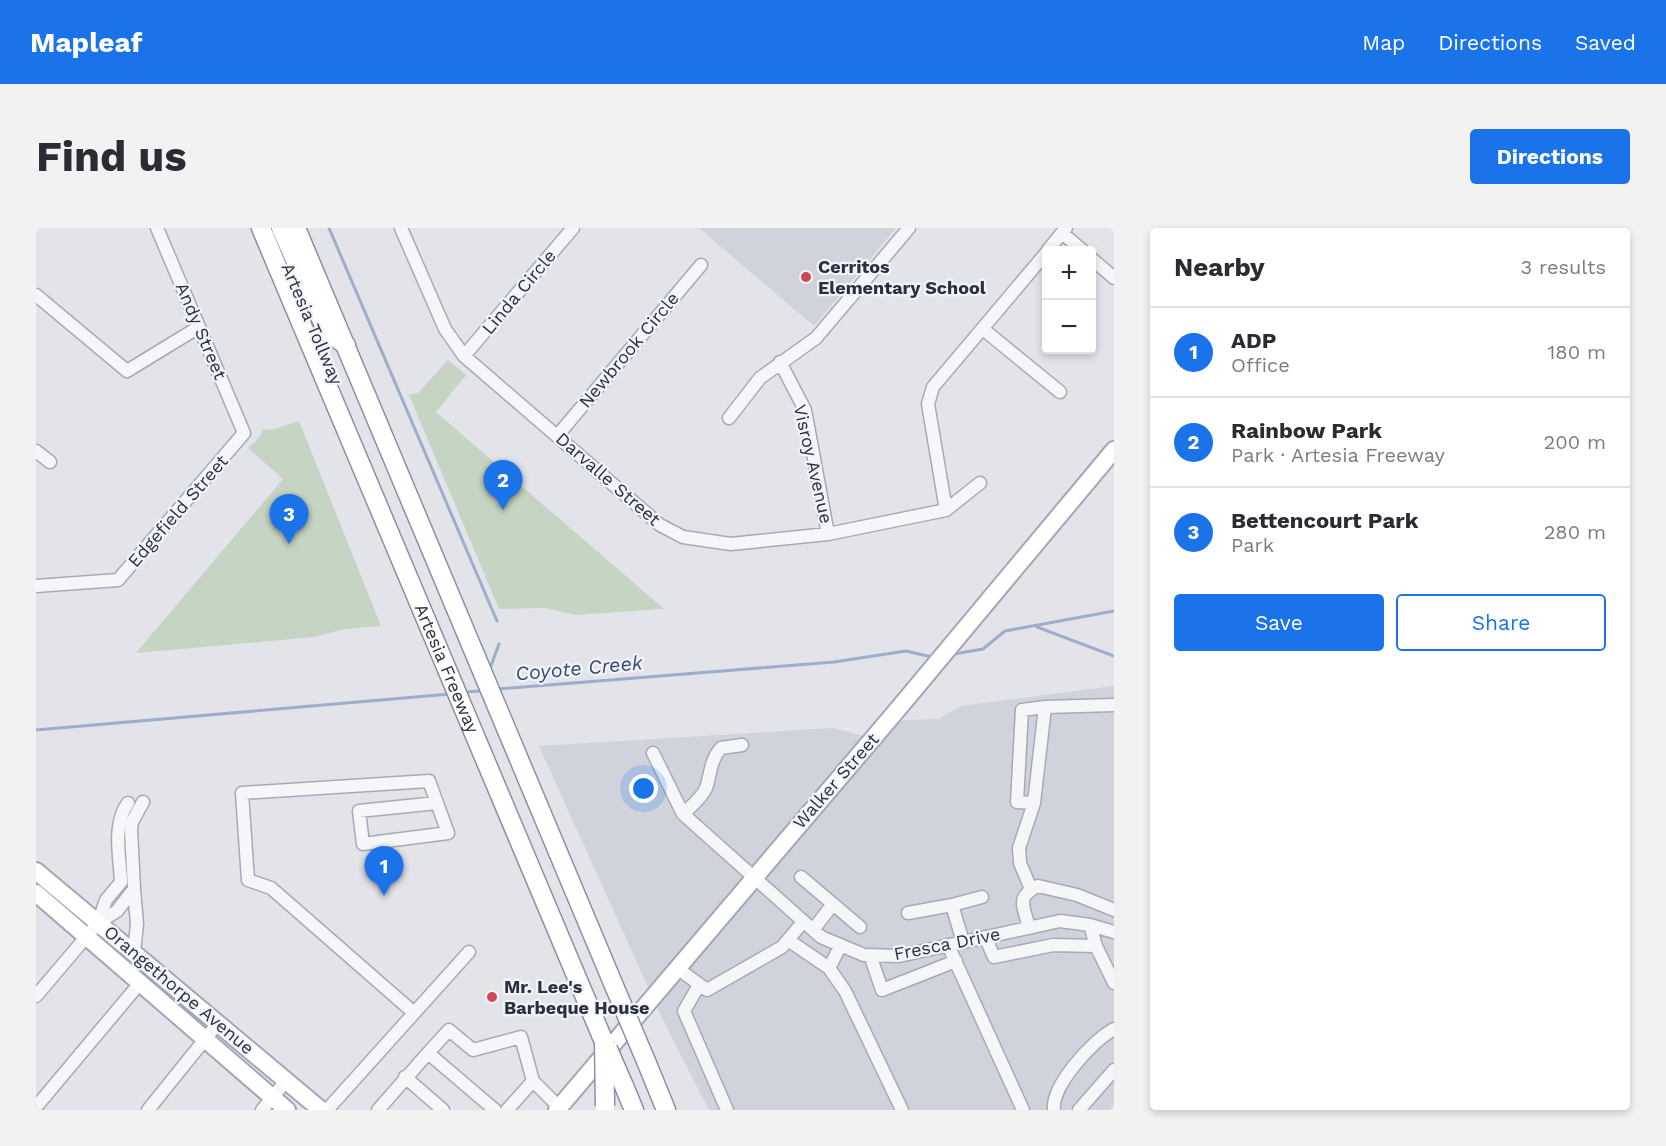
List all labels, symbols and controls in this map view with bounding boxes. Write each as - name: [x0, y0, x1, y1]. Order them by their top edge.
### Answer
- text: Mapleaf: [30, 26, 142, 59]
- text: Map: [1362, 30, 1405, 55]
- text: Directions: [1438, 30, 1542, 55]
- text: Saved: [1575, 30, 1636, 55]
- button: Directions: [1470, 129, 1630, 184]
- text: Find us: [36, 132, 187, 181]
- street label: Linda Circle: [477, 245, 560, 338]
- map controls: [1042, 246, 1096, 354]
- button: +: [1042, 246, 1096, 300]
- text: Nearby: [1174, 252, 1265, 282]
- text: 3 results: [1521, 255, 1606, 279]
- place label: Cerritos Elementary School: [818, 256, 986, 298]
- street label: Artesia Tollway: [277, 260, 348, 389]
- marker: Cerritos Elementary School: [799, 270, 813, 284]
- street label: Andy Street: [172, 279, 232, 383]
- street label: Newbrook Circle: [574, 288, 683, 412]
- button: −: [1042, 300, 1096, 354]
- text: ADP: [1231, 328, 1276, 353]
- text: 1: [1189, 340, 1198, 364]
- text: 180 m: [1548, 340, 1606, 364]
- text: Office: [1231, 353, 1290, 377]
- street label: Visroy Avenue: [790, 402, 837, 525]
- text: Rainbow Park: [1231, 418, 1382, 443]
- street label: Darvalle Street: [552, 428, 665, 530]
- text: 2: [1188, 430, 1199, 454]
- text: 200 m: [1544, 430, 1606, 454]
- text: Park · Artesia Freeway: [1231, 443, 1445, 467]
- street label: Edgefield Street: [123, 450, 232, 571]
- pin: 2: [484, 460, 522, 510]
- pin: 3: [270, 494, 308, 544]
- text: Bettencourt Park: [1231, 508, 1418, 533]
- text: 3: [1188, 520, 1199, 544]
- text: 280 m: [1544, 520, 1606, 544]
- text: Park: [1231, 533, 1274, 557]
- button: Save: [1174, 594, 1384, 651]
- button: Share: [1396, 594, 1606, 651]
- street label: Artesia Freeway: [410, 600, 484, 737]
- water label: Coyote Creek: [514, 650, 645, 686]
- street label: Walker Street: [788, 728, 883, 833]
- your location: [629, 774, 658, 803]
- pin: 1: [364, 846, 404, 896]
- street label: Orangethorpe Avenue: [100, 921, 258, 1058]
- street label: Fresca Drive: [892, 923, 1002, 964]
- place label: Mr. Lee's Barbeque House: [504, 976, 649, 1018]
- marker: Mr. Lee's Barbeque House: [485, 990, 499, 1004]

